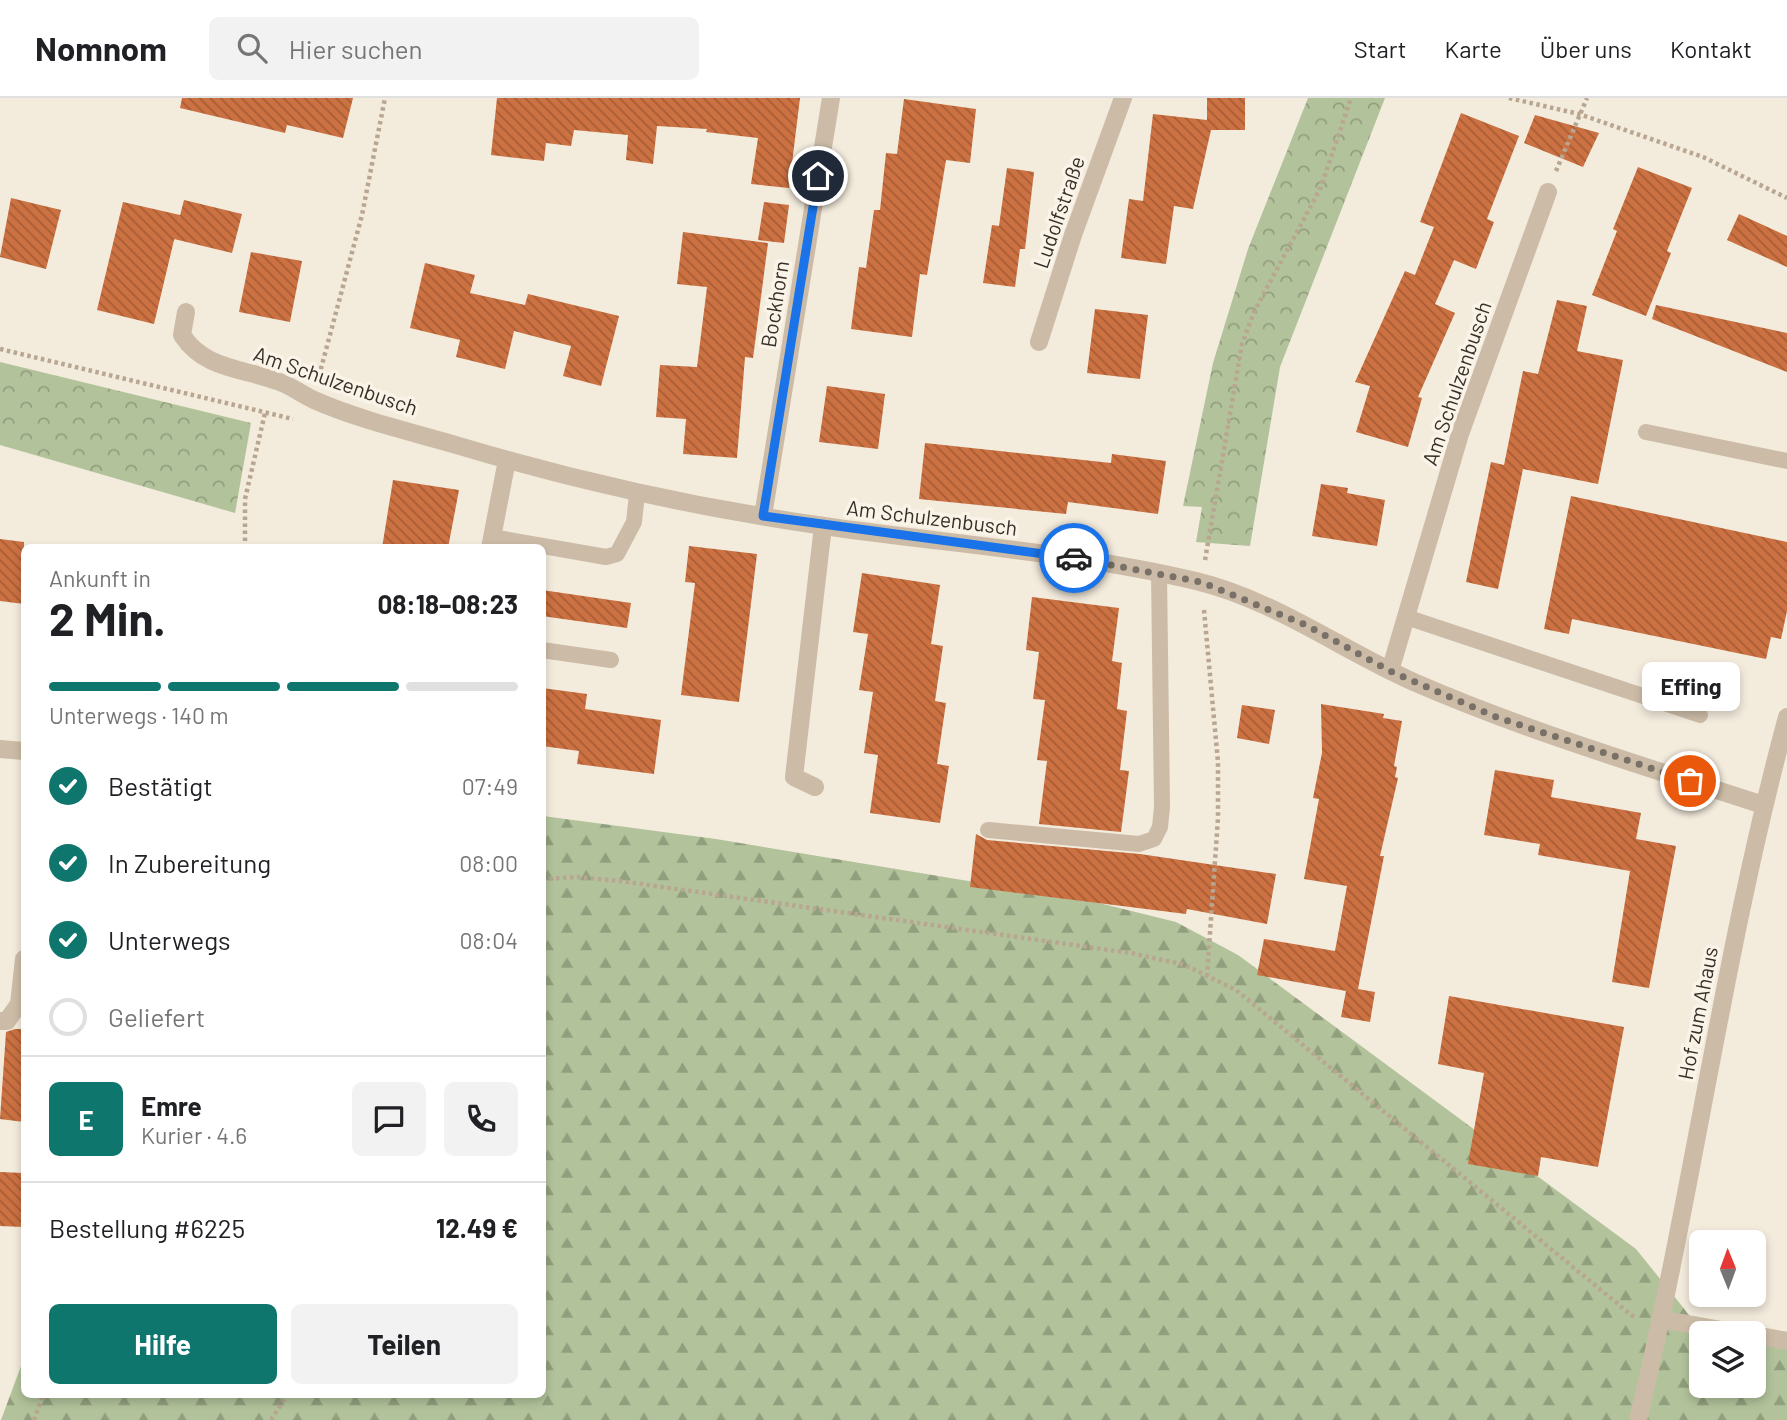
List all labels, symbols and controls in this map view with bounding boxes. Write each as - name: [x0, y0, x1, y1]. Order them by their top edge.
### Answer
- search box: [209, 17, 699, 80]
- text: Nomnom: [35, 28, 167, 68]
- icon: search: [233, 29, 271, 67]
- text: Hier suchen: [289, 33, 423, 64]
- text: Start: [1354, 34, 1407, 63]
- text: Karte: [1445, 34, 1502, 63]
- text: Über uns: [1540, 34, 1632, 63]
- text: Kontakt: [1670, 34, 1752, 63]
- pin: [788, 146, 848, 206]
- street label: Ludolfstraße: [1027, 153, 1089, 271]
- icon: home: [799, 157, 837, 195]
- street label: Bockhorn: [755, 259, 793, 349]
- street label: Am Schulzenbusch: [1416, 298, 1496, 468]
- street label: Am Schulzenbusch: [251, 340, 421, 420]
- street label: Am Schulzenbusch: [845, 494, 1019, 540]
- courier: [1039, 523, 1109, 593]
- icon: car: [1055, 539, 1093, 577]
- text: Ankunft in: [49, 564, 151, 592]
- text: 08:18–08:23: [377, 588, 518, 619]
- text: 2 Min.: [49, 590, 166, 645]
- callout: Effing: [1641, 662, 1739, 711]
- text: Effing: [1660, 672, 1722, 700]
- text: Unterwegs · 140 m: [49, 701, 229, 729]
- pin: [1660, 751, 1720, 811]
- icon: bag: [1671, 762, 1709, 800]
- icon: check: [49, 767, 87, 805]
- text: Bestätigt: [108, 770, 213, 801]
- text: 07:49: [462, 772, 518, 800]
- icon: check: [49, 844, 87, 882]
- text: In Zubereitung: [108, 847, 271, 878]
- text: 08:00: [459, 849, 518, 877]
- icon: check: [49, 921, 87, 959]
- text: Unterwegs: [108, 924, 230, 955]
- text: 08:04: [460, 926, 518, 954]
- street label: Hof zum Ahaus: [1672, 944, 1722, 1082]
- text: Geliefert: [108, 1001, 205, 1032]
- button: chat: [352, 1082, 426, 1156]
- button: phone: [444, 1082, 518, 1156]
- text: Emre: [141, 1090, 202, 1121]
- text: E: [78, 1104, 94, 1135]
- text: Kurier · 4.6: [141, 1121, 247, 1149]
- text: Bestellung #6225: [49, 1212, 245, 1243]
- text: 12.49 €: [436, 1212, 518, 1243]
- north arrow: [1689, 1230, 1766, 1307]
- map controls: [1689, 1230, 1766, 1398]
- button: Hilfe: [49, 1304, 277, 1384]
- button: Teilen: [291, 1304, 518, 1384]
- button: layers: [1689, 1321, 1766, 1398]

